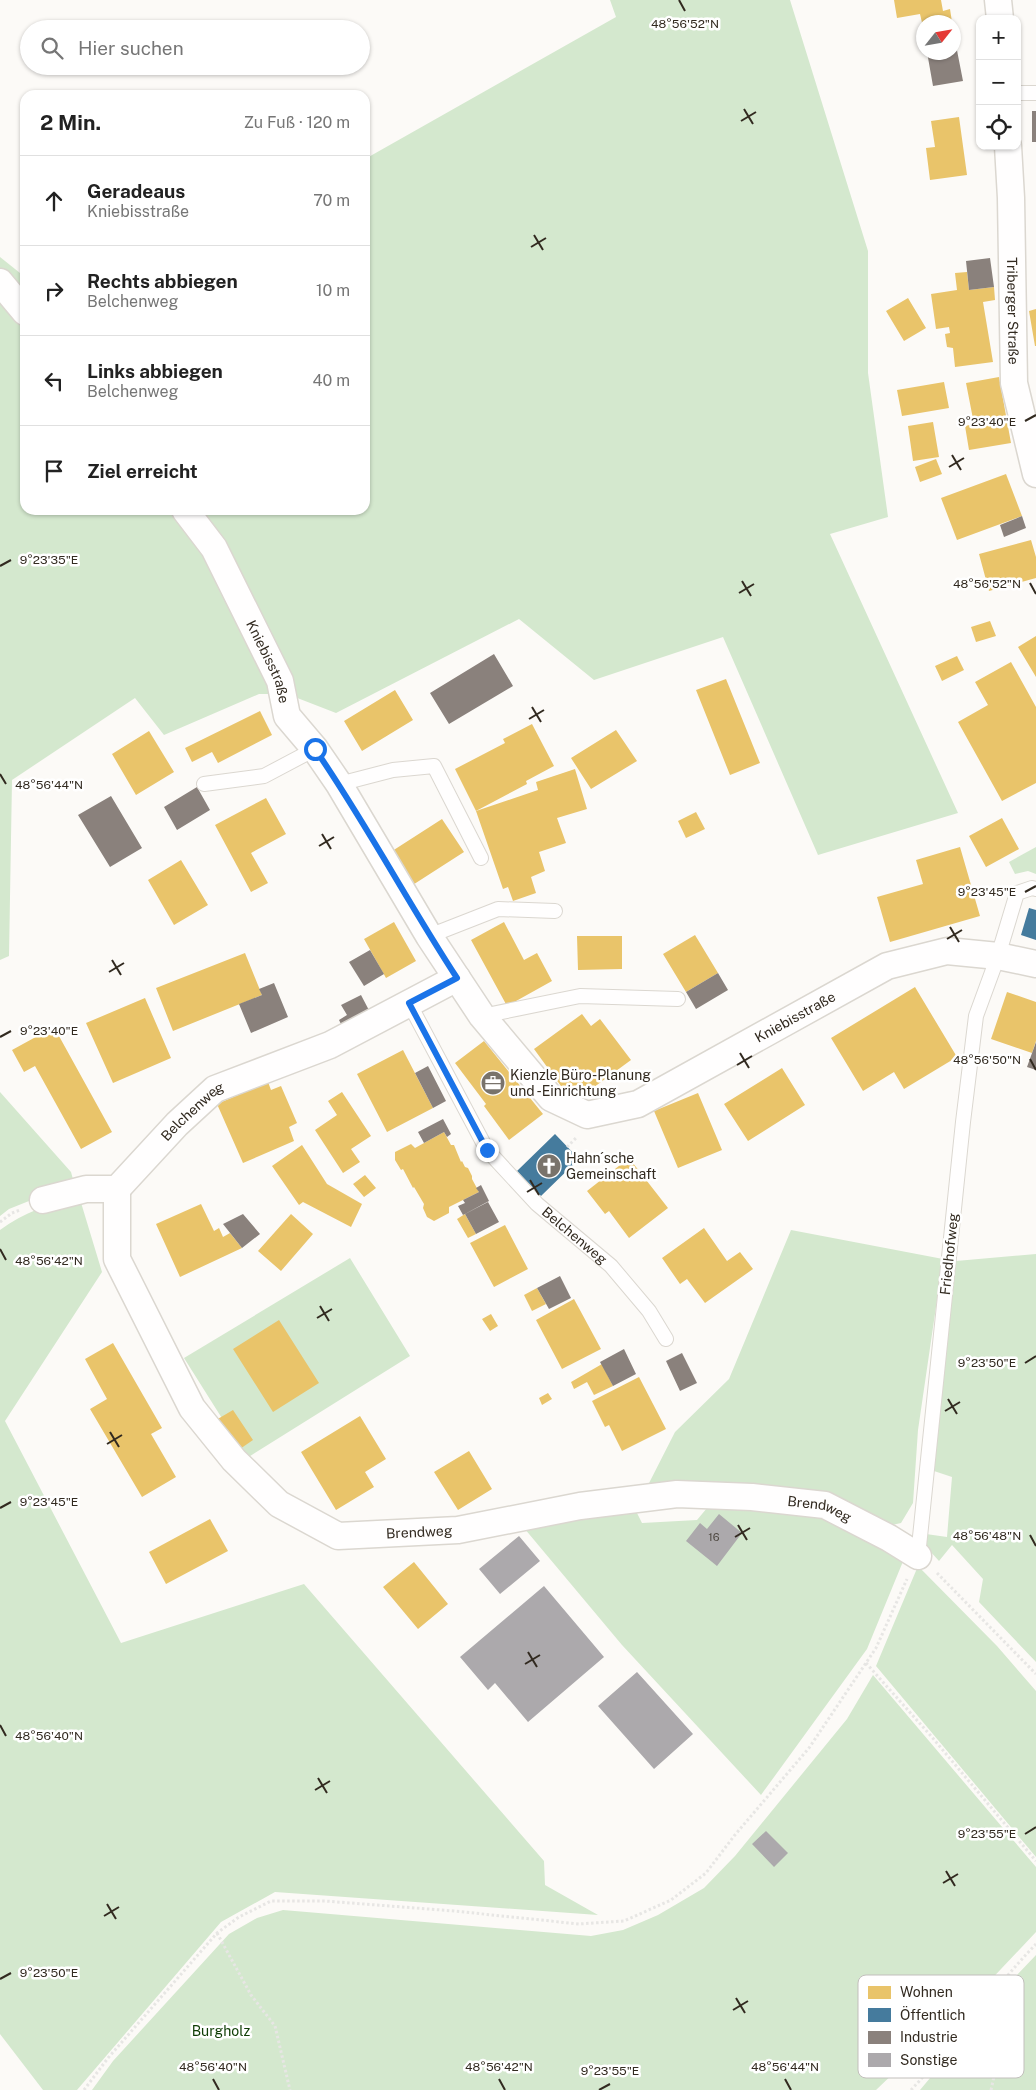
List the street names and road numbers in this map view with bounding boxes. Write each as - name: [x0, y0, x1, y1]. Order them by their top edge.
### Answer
- street label: Triberger Straße: [1004, 257, 1022, 365]
- street label: Kniebisstraße: [243, 617, 292, 705]
- street label: Kniebisstraße: [752, 988, 838, 1046]
- street label: Belchenweg: [158, 1078, 226, 1144]
- street label: Belchenweg: [539, 1204, 611, 1267]
- street label: Friedhofweg: [937, 1212, 961, 1296]
- street label: Brendweg: [787, 1493, 855, 1525]
- street label: Brendweg: [386, 1522, 453, 1542]

